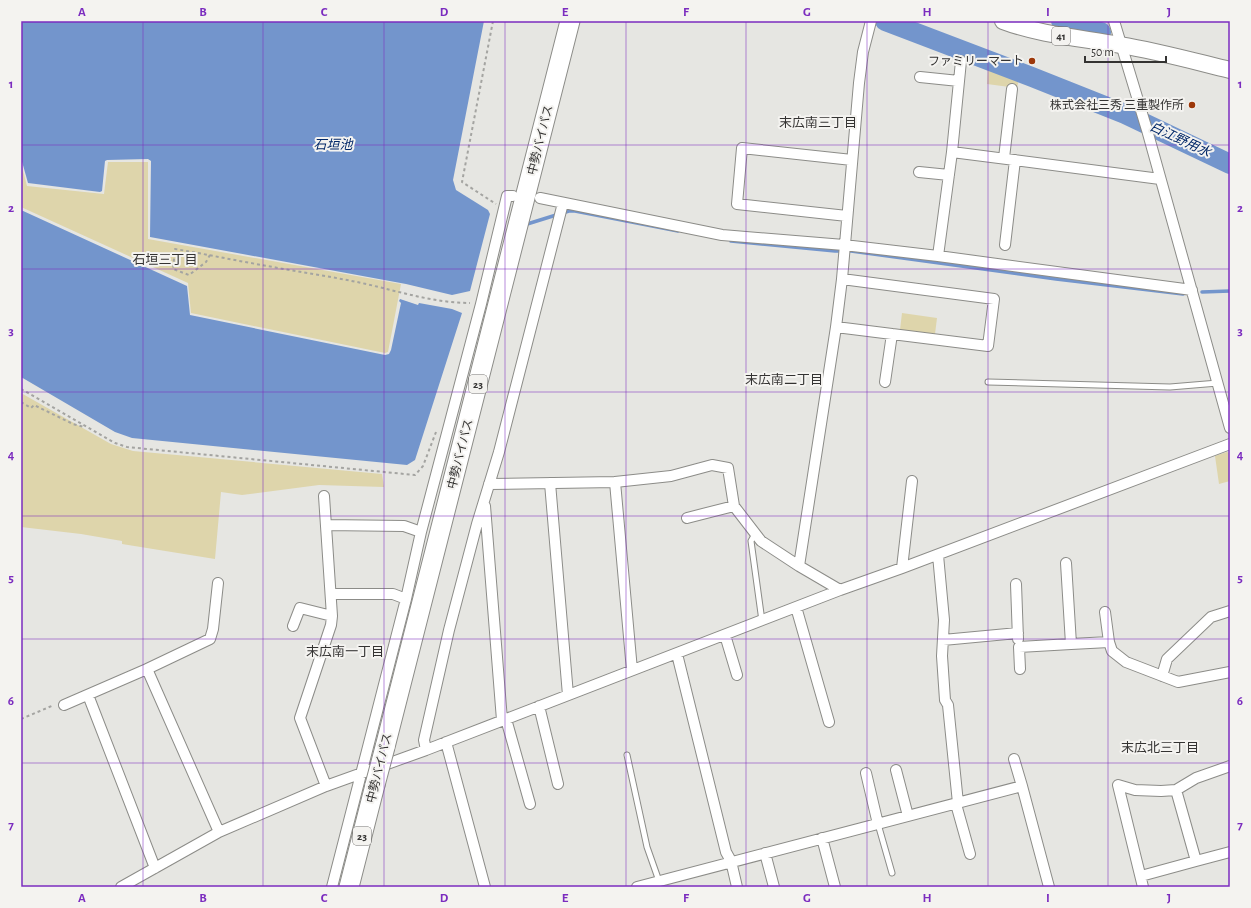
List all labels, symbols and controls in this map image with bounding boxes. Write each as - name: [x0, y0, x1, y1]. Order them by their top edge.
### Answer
- text: A: [78, 6, 86, 19]
- text: B: [199, 6, 207, 19]
- text: C: [321, 6, 328, 19]
- text: D: [440, 6, 449, 19]
- text: E: [562, 6, 569, 19]
- text: F: [683, 6, 690, 19]
- text: G: [803, 6, 811, 19]
- text: H: [922, 6, 932, 19]
- text: I: [1046, 6, 1050, 19]
- text: J: [1167, 6, 1171, 19]
- road number: 41: [1052, 27, 1070, 45]
- scale bar: [1085, 38, 1166, 64]
- text: 50 m: [1091, 46, 1114, 58]
- place label: ファミリーマート: [928, 55, 1024, 67]
- marker: ファミリーマート: [1027, 56, 1037, 66]
- text: 1: [9, 78, 13, 91]
- text: 1: [1238, 78, 1242, 91]
- place label: 株式会社三秀 三重製作所: [1050, 98, 1184, 111]
- marker: 株式会社三秀 三重製作所: [1187, 100, 1197, 110]
- street label: 中勢バイパス: [525, 104, 555, 176]
- district label: 末広南三丁目: [779, 116, 857, 130]
- water label: 白江野用水: [1148, 119, 1214, 160]
- water label: 石垣池: [313, 138, 354, 152]
- text: 2: [8, 202, 14, 215]
- text: 2: [1237, 202, 1243, 215]
- district label: 石垣三丁目: [132, 253, 198, 267]
- text: 3: [8, 325, 14, 338]
- text: 3: [1237, 325, 1243, 338]
- district label: 末広南二丁目: [745, 373, 823, 387]
- road number: 23: [469, 375, 487, 393]
- street label: 中勢バイパス: [445, 418, 475, 490]
- text: 4: [8, 449, 15, 462]
- text: 4: [1237, 449, 1244, 462]
- text: 5: [8, 572, 14, 585]
- text: 5: [1237, 572, 1243, 585]
- district label: 末広南一丁目: [306, 645, 384, 659]
- text: 6: [8, 695, 14, 708]
- text: 6: [1237, 695, 1243, 708]
- street label: 中勢バイパス: [364, 732, 394, 804]
- district label: 末広北三丁目: [1121, 740, 1199, 755]
- text: 7: [8, 819, 14, 832]
- text: 7: [1237, 819, 1243, 832]
- road number: 23: [353, 827, 371, 845]
- text: A: [78, 892, 86, 905]
- text: B: [199, 892, 207, 905]
- text: C: [321, 892, 328, 905]
- text: D: [440, 892, 449, 905]
- text: E: [562, 892, 569, 905]
- text: F: [683, 892, 690, 905]
- text: G: [803, 892, 811, 905]
- text: H: [922, 892, 932, 905]
- text: I: [1046, 892, 1050, 905]
- text: J: [1167, 892, 1171, 905]

